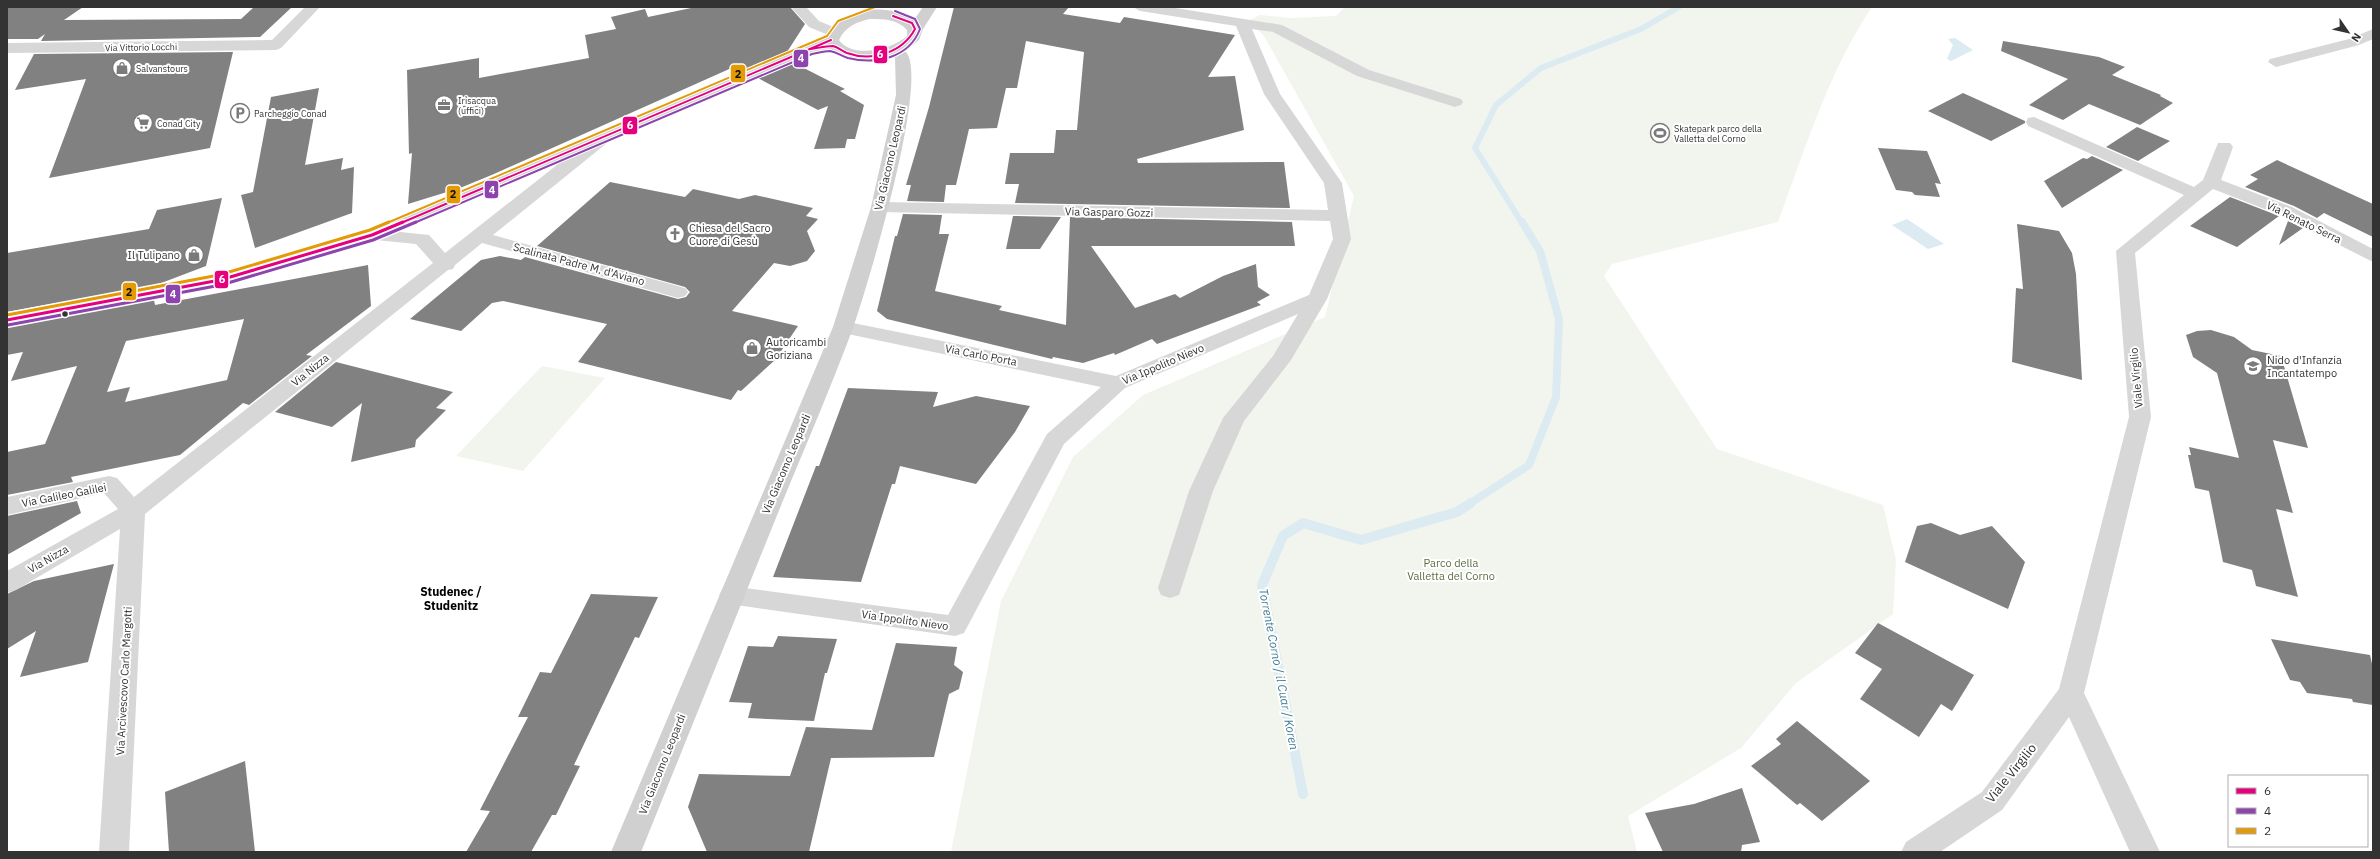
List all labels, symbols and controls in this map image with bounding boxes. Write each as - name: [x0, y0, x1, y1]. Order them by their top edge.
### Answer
- north arrow: [2328, 12, 2368, 52]
- text: N: [2348, 30, 2364, 45]
- street label: Via Vittorio Locchi: [105, 41, 177, 53]
- line badge: 6: [873, 45, 888, 64]
- text: 6: [877, 47, 884, 61]
- line badge: 4: [793, 49, 809, 68]
- text: 4: [798, 51, 805, 65]
- shop icon: Salvanstours: [111, 57, 133, 79]
- place label: Salvanstours: [136, 63, 188, 74]
- line badge: 2: [730, 64, 746, 83]
- text: 2: [735, 67, 742, 81]
- office icon: Irisacqua (uffici): [433, 94, 455, 116]
- place label: Irisacqua (uffici): [458, 95, 496, 116]
- parking icon: Parcheggio Conad: [229, 102, 251, 124]
- street label: Via Giacomo Leopardi: [871, 104, 909, 212]
- place label: Parcheggio Conad: [254, 108, 327, 119]
- supermarket icon: Conad City: [132, 112, 154, 134]
- line badge: 6: [622, 116, 638, 135]
- place label: Conad City: [157, 118, 201, 129]
- text: 6: [627, 118, 634, 132]
- sports icon: Skatepark parco della Valletta del Corno: [1649, 122, 1671, 144]
- place label: Skatepark parco della Valletta del Corno: [1674, 123, 1762, 144]
- line badge: 4: [484, 180, 499, 199]
- text: 4: [489, 183, 496, 197]
- line badge: 2: [446, 185, 461, 204]
- text: 2: [450, 187, 457, 201]
- street label: Via Renato Serra: [2264, 198, 2344, 246]
- street label: Via Gasparo Gozzi: [1065, 204, 1153, 220]
- place label: Chiesa del Sacro Cuore di Gesù: [689, 221, 771, 248]
- church icon: Chiesa del Sacro Cuore di Gesù: [664, 223, 686, 245]
- street label: Scalinata Padre M. d'Aviano: [512, 240, 646, 288]
- shop icon: Il Tulipano: [183, 244, 205, 266]
- place label: Il Tulipano: [128, 248, 180, 262]
- line badge: 6: [214, 270, 229, 289]
- text: 6: [219, 272, 226, 286]
- line badge: 2: [122, 282, 137, 301]
- line badge: 4: [165, 284, 181, 304]
- text: 2: [126, 285, 133, 299]
- text: 4: [170, 287, 177, 301]
- unlabelled marker: [60, 309, 70, 319]
- place label: Autoricambi Goriziana: [766, 335, 826, 362]
- shop icon: Autoricambi Goriziana: [741, 337, 763, 359]
- street label: Via Ippolito Nievo: [1120, 340, 1206, 388]
- street label: Via Carlo Porta: [944, 341, 1018, 369]
- street label: Viale Virgilio: [2126, 347, 2146, 409]
- street label: Via Nizza: [288, 350, 332, 389]
- place label: Nido d'Infanzia Incantatempo: [2267, 353, 2342, 380]
- school or university icon: Nido d'Infanzia Incantatempo: [2242, 355, 2264, 377]
- street label: Via Giacomo Leopardi: [759, 412, 813, 516]
- street label: Via Galileo Galilei: [20, 480, 108, 510]
- street label: Via Nizza: [25, 542, 71, 576]
- park label: Parco della Valletta del Corno: [1407, 556, 1495, 583]
- district label: Studenec / Studenitz: [420, 584, 482, 613]
- water label: Torrente Corno / il Cuar / Koren: [1256, 587, 1302, 751]
- street label: Via Arcivescovo Carlo Margotti: [113, 606, 135, 756]
- street label: Via Ippolito Nievo: [861, 607, 949, 633]
- street label: Via Giacomo Leopardi: [635, 712, 689, 816]
- street label: Viale Virgilio: [1982, 740, 2040, 806]
- legend: [2228, 775, 2368, 847]
- text: 6: [2264, 783, 2271, 798]
- text: 4: [2264, 803, 2271, 818]
- text: 2: [2264, 823, 2271, 838]

